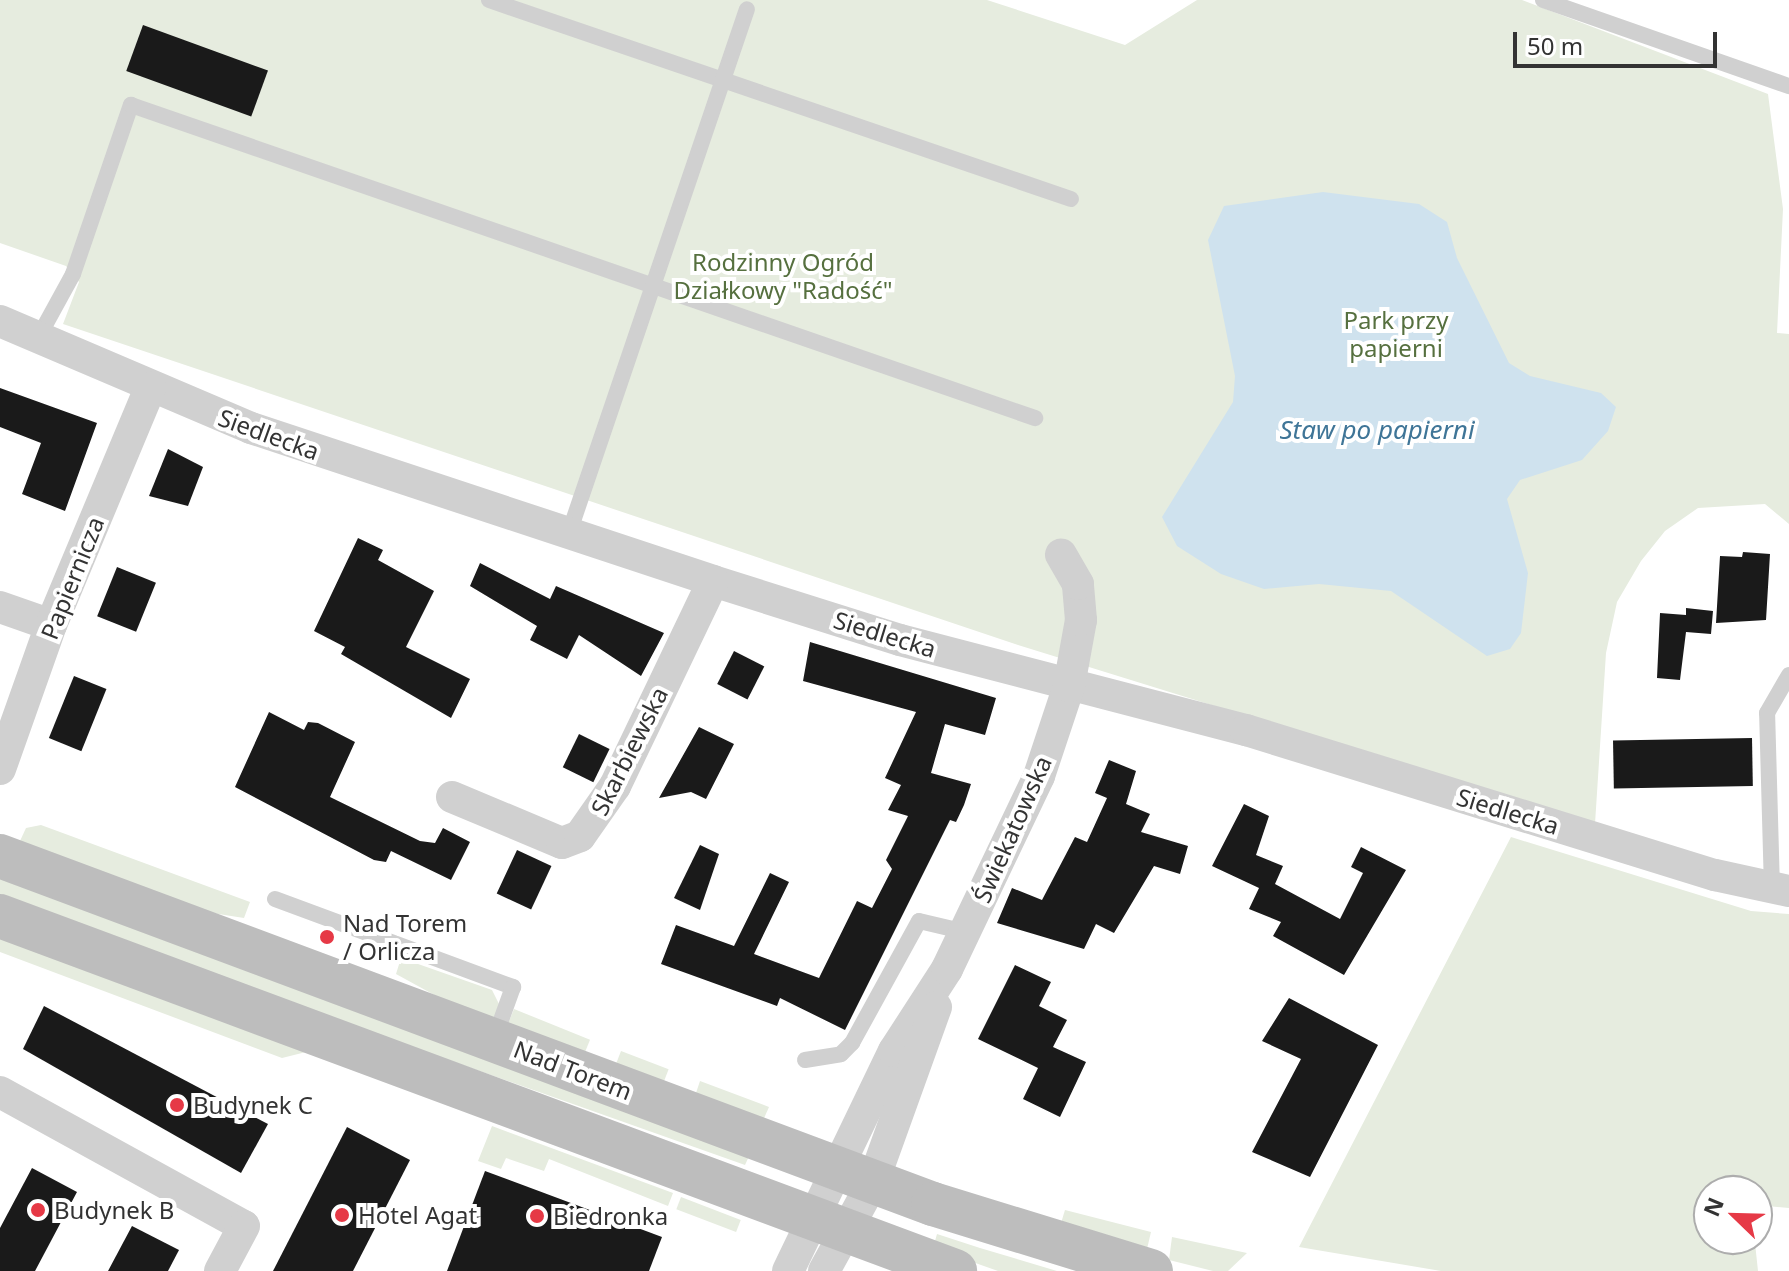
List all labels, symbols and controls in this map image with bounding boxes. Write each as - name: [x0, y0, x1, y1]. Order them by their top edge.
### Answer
- scale bar: [1517, 16, 1721, 66]
- text: 50 m: [1527, 29, 1583, 62]
- park label: Rodzinny Ogród Działkowy "Radość": [673, 248, 893, 304]
- park label: Park przy papierni: [1343, 306, 1449, 362]
- street label: Siedlecka: [215, 402, 323, 466]
- water label: Staw po papierni: [1279, 414, 1475, 446]
- street label: Papiernicza: [34, 512, 110, 644]
- street label: Siedlecka: [830, 605, 940, 663]
- street label: Skarbiewska: [584, 682, 674, 820]
- street label: Świekatowska: [967, 751, 1057, 907]
- street label: Siedlecka: [1453, 782, 1563, 840]
- place label: Nad Torem / Orlicza: [343, 909, 467, 965]
- marker: Nad Torem / Orlicza: [318, 928, 336, 946]
- street label: Nad Torem: [510, 1034, 636, 1106]
- place label: Budynek C: [193, 1091, 313, 1119]
- marker: Budynek C: [168, 1096, 186, 1114]
- north arrow: [1693, 1175, 1773, 1255]
- text: N: [1695, 1192, 1730, 1221]
- place label: Budynek B: [54, 1196, 174, 1224]
- marker: Budynek B: [29, 1201, 47, 1219]
- place label: Hotel Agat: [358, 1201, 477, 1229]
- place label: Biedronka: [553, 1202, 668, 1230]
- marker: Hotel Agat: [333, 1206, 351, 1224]
- marker: Biedronka: [528, 1207, 546, 1225]

